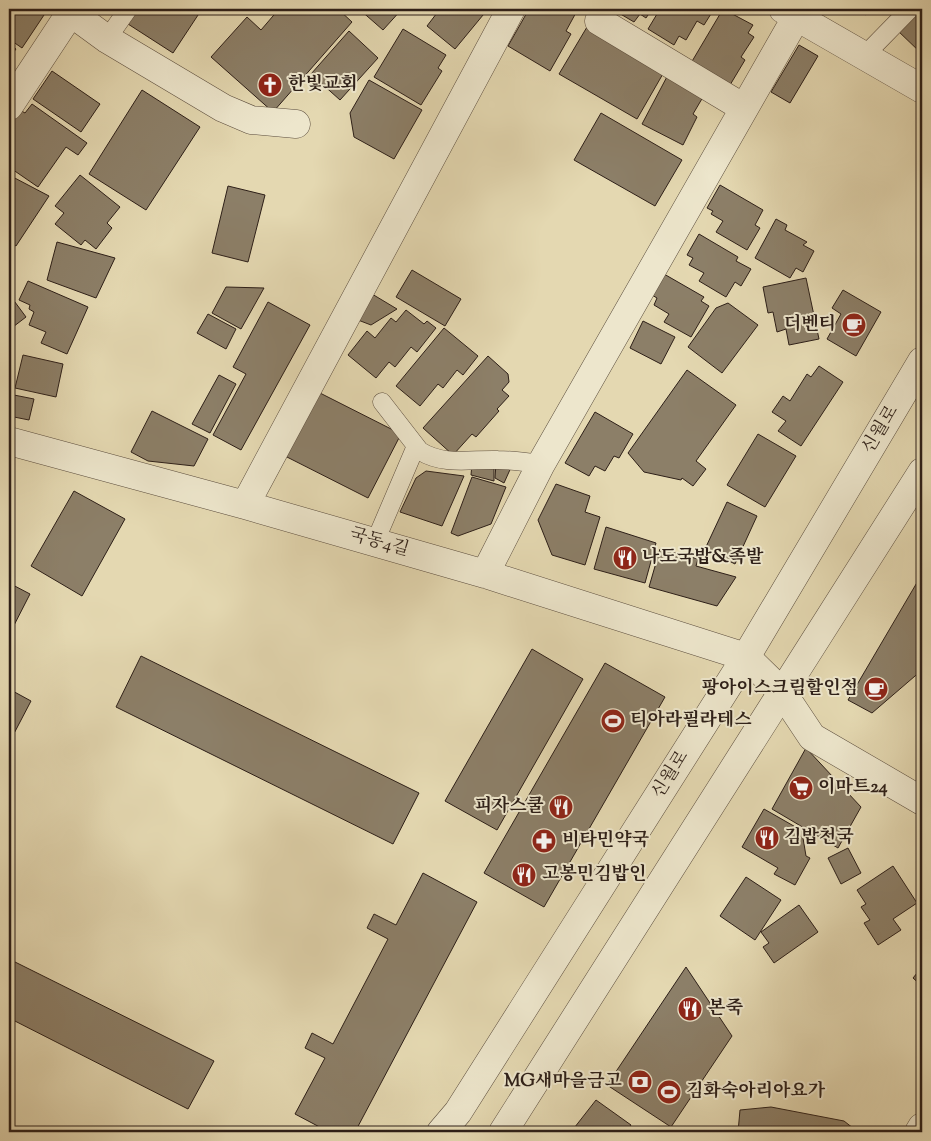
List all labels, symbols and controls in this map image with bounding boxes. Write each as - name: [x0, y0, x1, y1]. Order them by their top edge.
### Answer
- church icon: 한빛교회: [257, 72, 283, 98]
- place label: 한빛교회: [288, 72, 358, 98]
- place label: 더벤티: [784, 312, 836, 338]
- cafe icon: 더벤티: [841, 312, 867, 338]
- street label: 신월로: [856, 401, 906, 459]
- street label: 국동4길: [346, 522, 412, 564]
- restaurant icon: 나도국밥&족발: [612, 545, 638, 571]
- place label: 나도국밥&족발: [642, 545, 764, 571]
- place label: 팡아이스크림할인점: [702, 676, 858, 702]
- cafe icon: 팡아이스크림할인점: [863, 676, 889, 702]
- sports icon: 티아라필라테스: [600, 708, 626, 734]
- place label: 티아라필라테스: [630, 708, 752, 734]
- street label: 신월로: [646, 746, 696, 804]
- supermarket icon: 이마트24: [788, 775, 814, 801]
- place label: 이마트24: [818, 775, 888, 801]
- place label: 피자스쿨: [474, 794, 544, 820]
- restaurant icon: 피자스쿨: [548, 794, 574, 820]
- restaurant icon: 김밥천국: [754, 825, 780, 851]
- place label: 김밥천국: [784, 825, 854, 851]
- pharmacy icon: 비타민약국: [531, 828, 557, 854]
- place label: 비타민약국: [562, 828, 650, 854]
- restaurant icon: 고봉민김밥인: [511, 862, 537, 888]
- place label: 고봉민김밥인: [542, 862, 646, 888]
- restaurant icon: 본죽: [677, 996, 703, 1022]
- place label: 본죽: [708, 996, 743, 1022]
- place label: MG새마을금고: [504, 1069, 623, 1095]
- bank icon: MG새마을금고: [627, 1069, 653, 1095]
- sports icon: 김화숙아리아요가: [656, 1079, 682, 1105]
- place label: 김화숙아리아요가: [686, 1079, 826, 1105]

